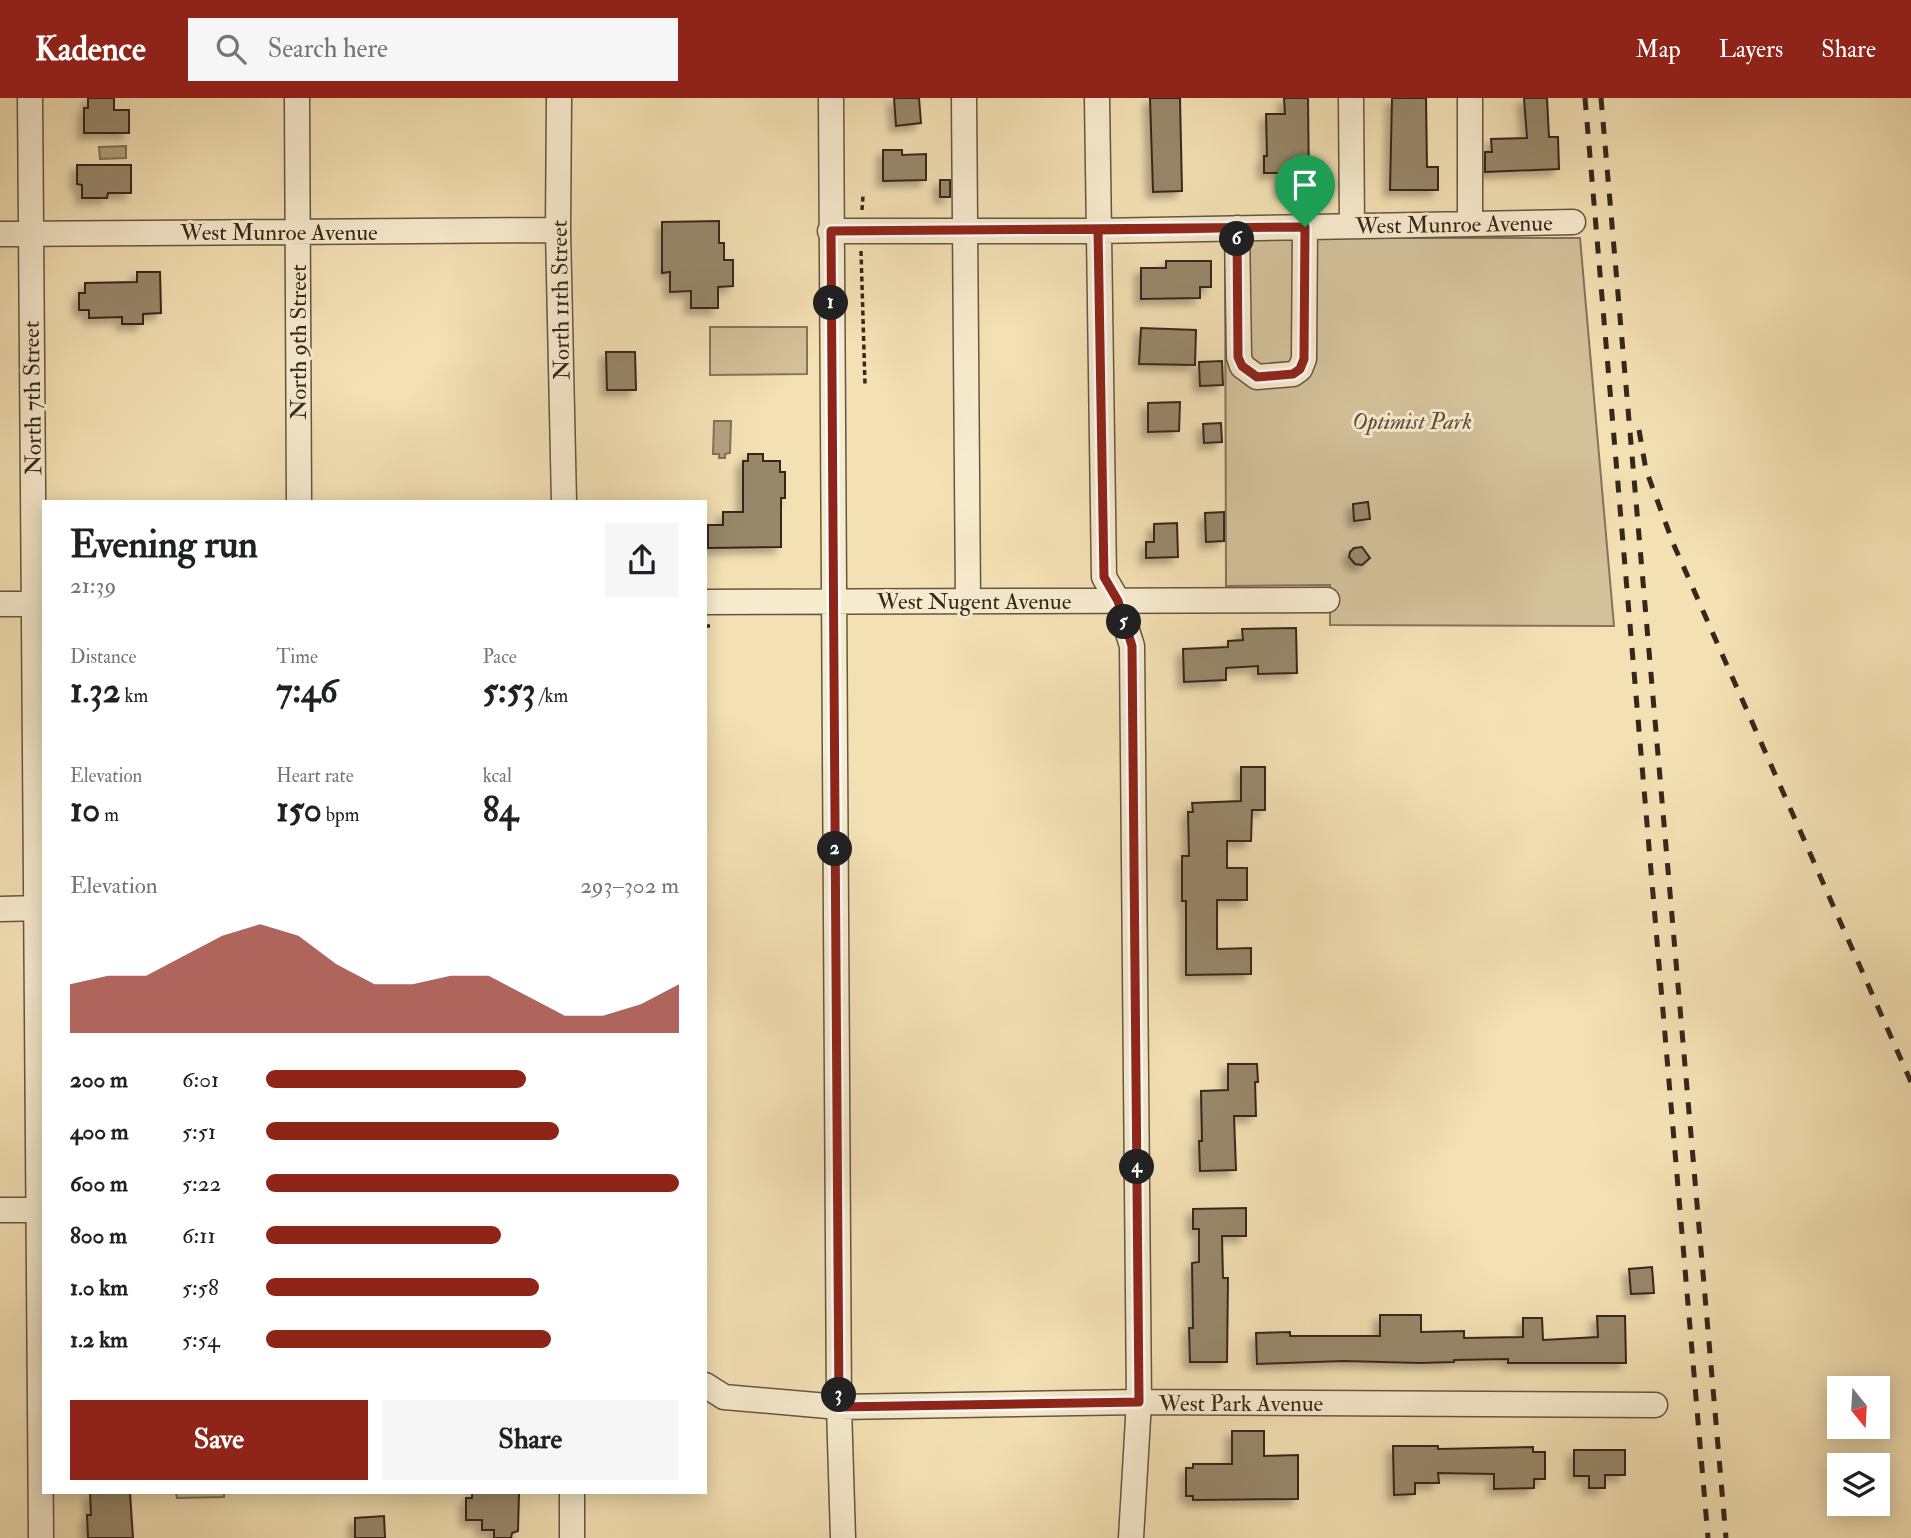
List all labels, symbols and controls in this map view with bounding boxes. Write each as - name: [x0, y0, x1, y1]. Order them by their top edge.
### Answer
- search box: [188, 18, 678, 81]
- text: Kadence: [35, 29, 146, 70]
- icon: search: [212, 30, 250, 68]
- text: Search here: [268, 33, 388, 65]
- text: Map: [1636, 34, 1681, 65]
- text: Layers: [1719, 34, 1783, 65]
- text: Share: [1821, 34, 1876, 65]
- pin: [1275, 155, 1335, 227]
- icon: arrive: [1286, 166, 1324, 204]
- street label: West Munroe Avenue: [1354, 208, 1553, 241]
- street label: West Munroe Avenue: [179, 218, 378, 247]
- street label: North 11th Street: [545, 220, 576, 380]
- pin: 6: [1220, 222, 1254, 256]
- text: 6: [1232, 226, 1241, 250]
- street label: North 9th Street: [284, 264, 313, 420]
- pin: 1: [814, 286, 848, 320]
- text: 1: [827, 290, 834, 314]
- street label: North 7th Street: [17, 321, 48, 475]
- park label: Optimist Park: [1352, 407, 1472, 436]
- text: Evening run: [70, 521, 258, 569]
- button: share: [605, 523, 679, 597]
- text: 21:39: [70, 571, 116, 600]
- street label: West Nugent Avenue: [876, 587, 1072, 616]
- pin: 5: [1106, 604, 1142, 640]
- text: 5: [1119, 609, 1128, 633]
- text: Distance: [70, 645, 136, 669]
- text: Time: [276, 645, 318, 669]
- text: Pace: [483, 645, 517, 669]
- text: 1.32: [70, 669, 120, 713]
- text: 7:46: [276, 669, 338, 713]
- text: 5:53: [483, 669, 536, 713]
- text: km: [120, 684, 148, 708]
- text: /km: [536, 684, 568, 708]
- text: Elevation: [70, 764, 142, 788]
- text: Heart rate: [276, 764, 354, 788]
- text: kcal: [483, 764, 512, 788]
- text: 10: [70, 788, 100, 832]
- text: 150: [276, 788, 322, 832]
- text: 84: [483, 788, 518, 832]
- text: m: [100, 803, 119, 827]
- text: bpm: [322, 803, 359, 827]
- pin: 2: [818, 832, 852, 866]
- text: 2: [830, 836, 839, 860]
- text: Elevation: [70, 871, 158, 900]
- text: 293–302 m: [580, 871, 679, 900]
- text: 200 m: [70, 1065, 128, 1094]
- text: 6:01: [182, 1065, 219, 1094]
- text: 400 m: [70, 1117, 129, 1146]
- text: 5:51: [182, 1117, 216, 1146]
- pin: 4: [1120, 1150, 1154, 1184]
- text: 4: [1131, 1154, 1142, 1178]
- text: 600 m: [70, 1169, 128, 1198]
- text: 5:22: [182, 1169, 221, 1198]
- text: 800 m: [70, 1221, 127, 1250]
- text: 6:11: [182, 1221, 216, 1250]
- text: 1.0 km: [70, 1273, 128, 1302]
- text: 5:58: [182, 1273, 219, 1302]
- text: 1.2 km: [70, 1325, 128, 1354]
- text: 5:54: [182, 1325, 220, 1354]
- north arrow: [1827, 1376, 1890, 1438]
- map controls: [1827, 1376, 1890, 1516]
- pin: 3: [822, 1378, 856, 1412]
- text: 3: [835, 1382, 842, 1406]
- street label: West Park Avenue: [1158, 1389, 1324, 1418]
- button: Save: [70, 1400, 368, 1480]
- button: Share: [382, 1400, 679, 1480]
- button: layers: [1827, 1453, 1890, 1516]

